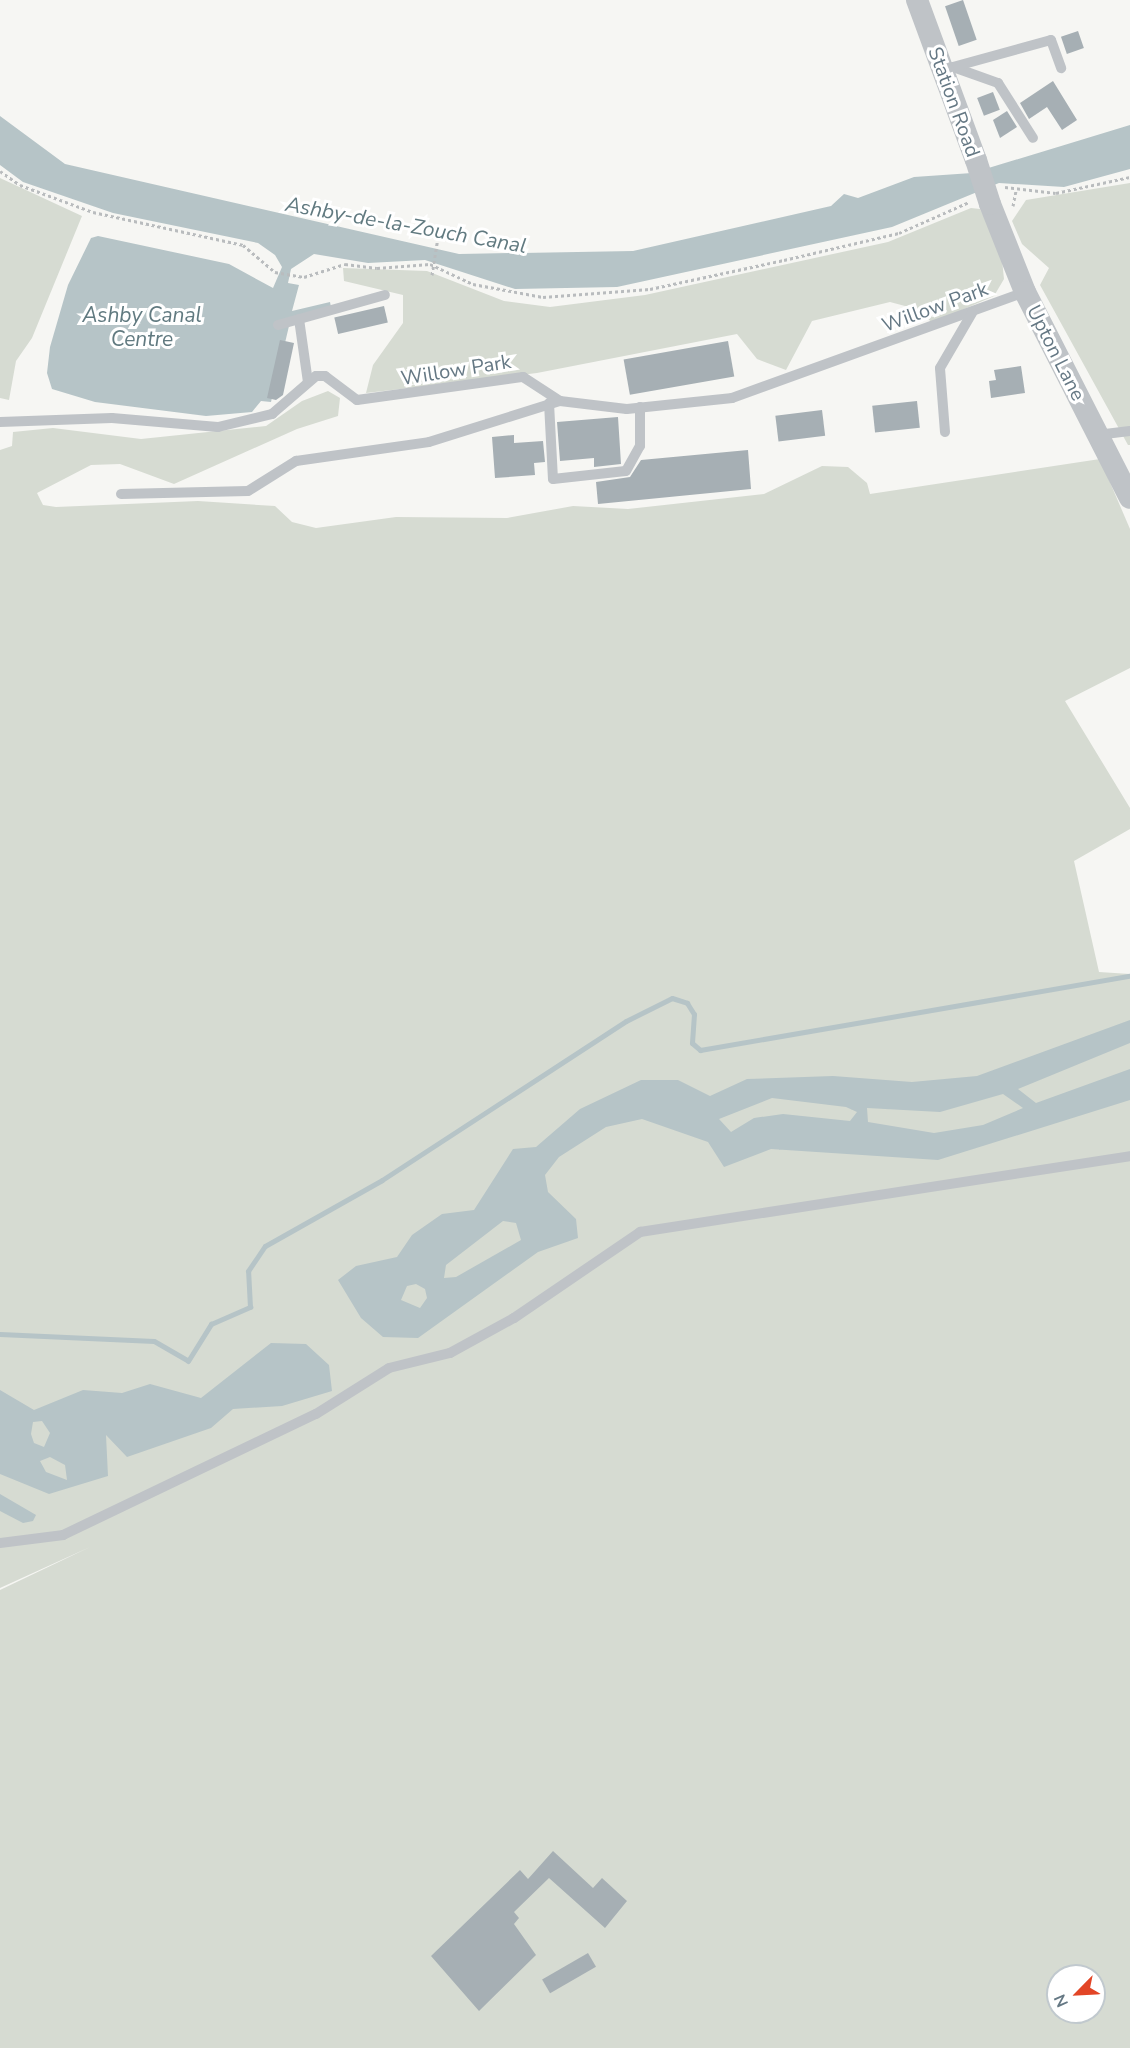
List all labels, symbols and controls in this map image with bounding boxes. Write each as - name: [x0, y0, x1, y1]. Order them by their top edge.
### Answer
- street label: Station Road: [923, 44, 985, 160]
- water label: Ashby-de-la-Zouch Canal: [283, 191, 529, 259]
- street label: Willow Park: [879, 277, 991, 337]
- street label: Upton Lane: [1022, 301, 1090, 405]
- water label: Ashby Canal Centre: [82, 302, 202, 352]
- street label: Willow Park: [399, 349, 513, 391]
- north arrow: [1046, 1964, 1106, 2024]
- text: N: [1049, 1991, 1074, 2010]

